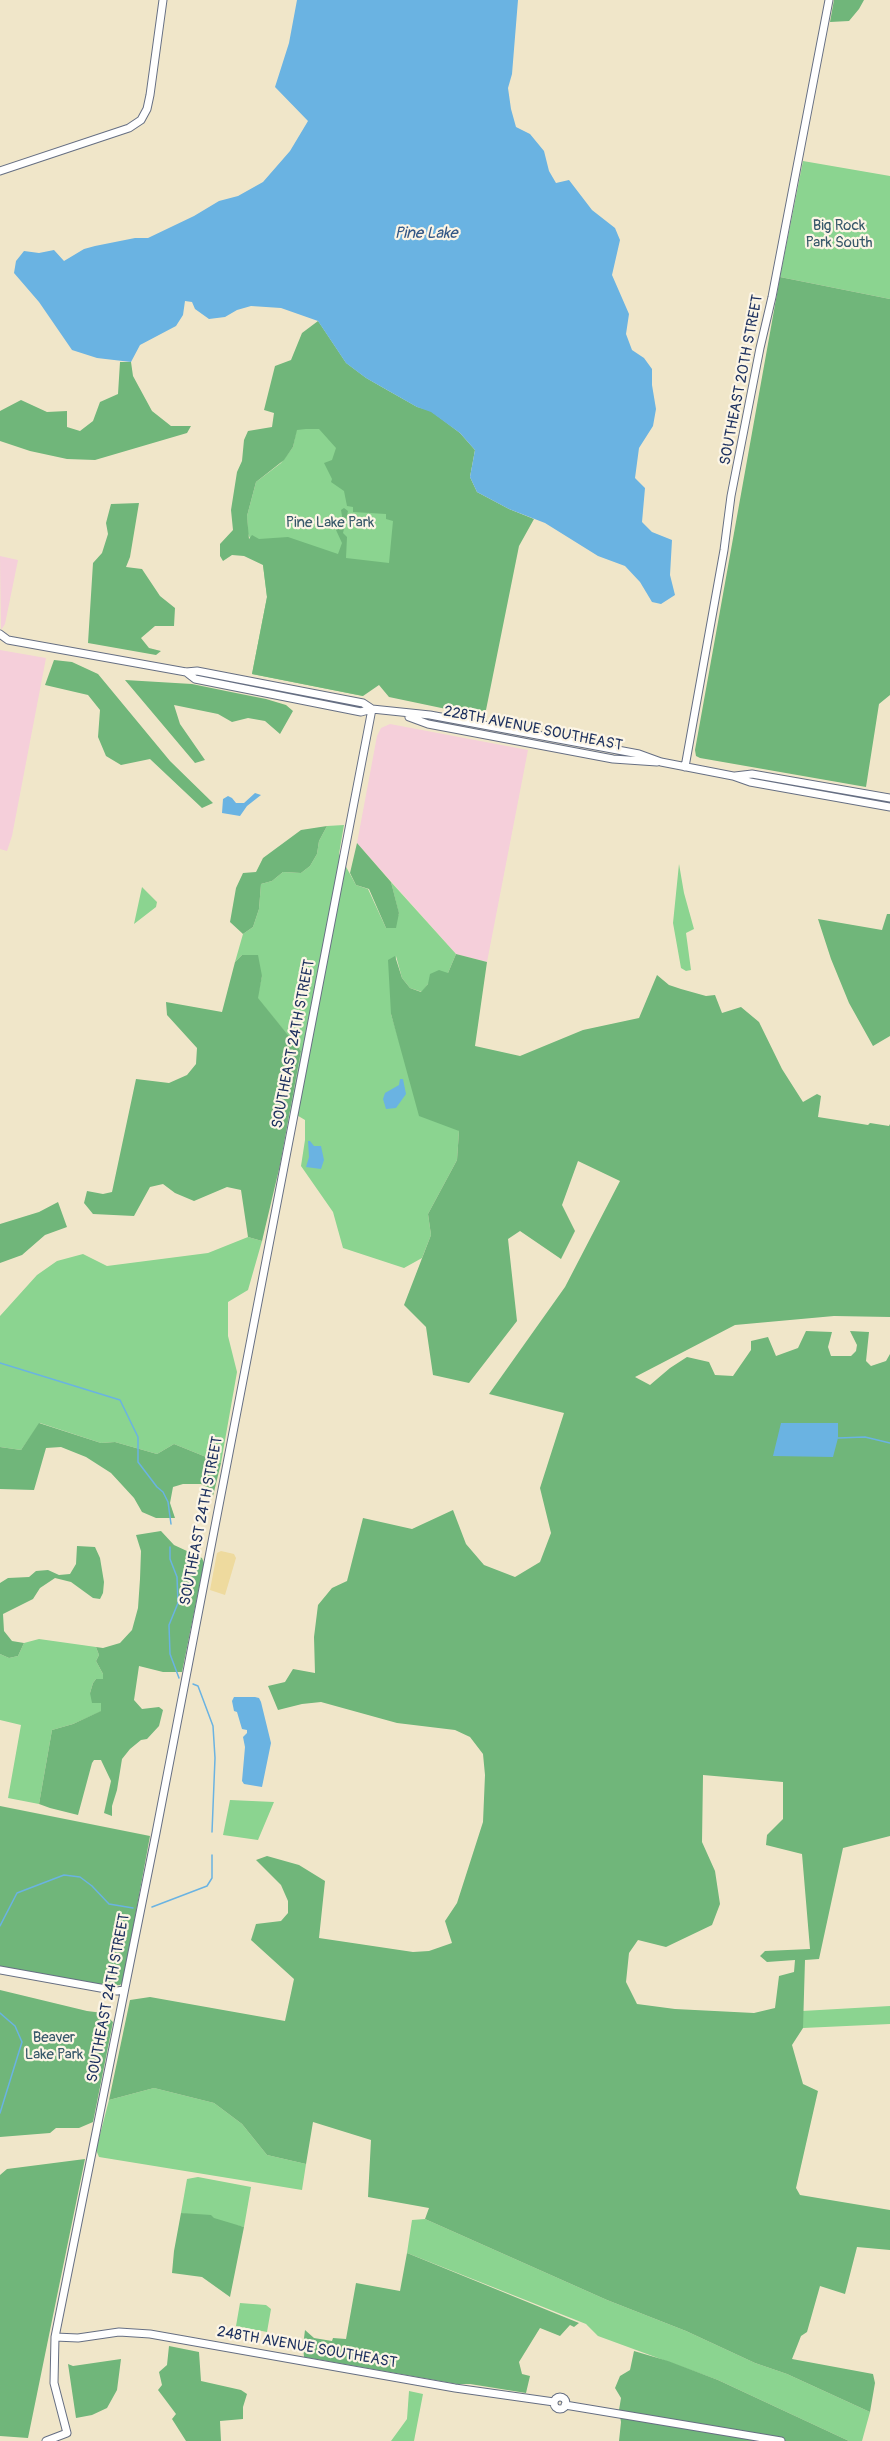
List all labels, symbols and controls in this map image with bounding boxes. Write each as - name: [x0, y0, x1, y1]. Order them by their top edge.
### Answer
- park label: Big Rock Park South: [806, 217, 872, 252]
- water label: Pine Lake: [395, 224, 457, 244]
- street label: SOUTHEAST 20TH STREET: [717, 293, 767, 467]
- park label: Pine Lake Park: [286, 514, 374, 532]
- street label: 228TH AVENUE SOUTHEAST: [442, 703, 624, 755]
- street label: SOUTHEAST 24TH STREET: [269, 958, 319, 1130]
- street label: SOUTHEAST 24TH STREET: [177, 1435, 227, 1607]
- street label: SOUTHEAST 24TH STREET: [84, 1912, 134, 2084]
- park label: Beaver Lake Park: [25, 2029, 83, 2064]
- street label: 248TH AVENUE SOUTHEAST: [216, 2323, 398, 2373]

